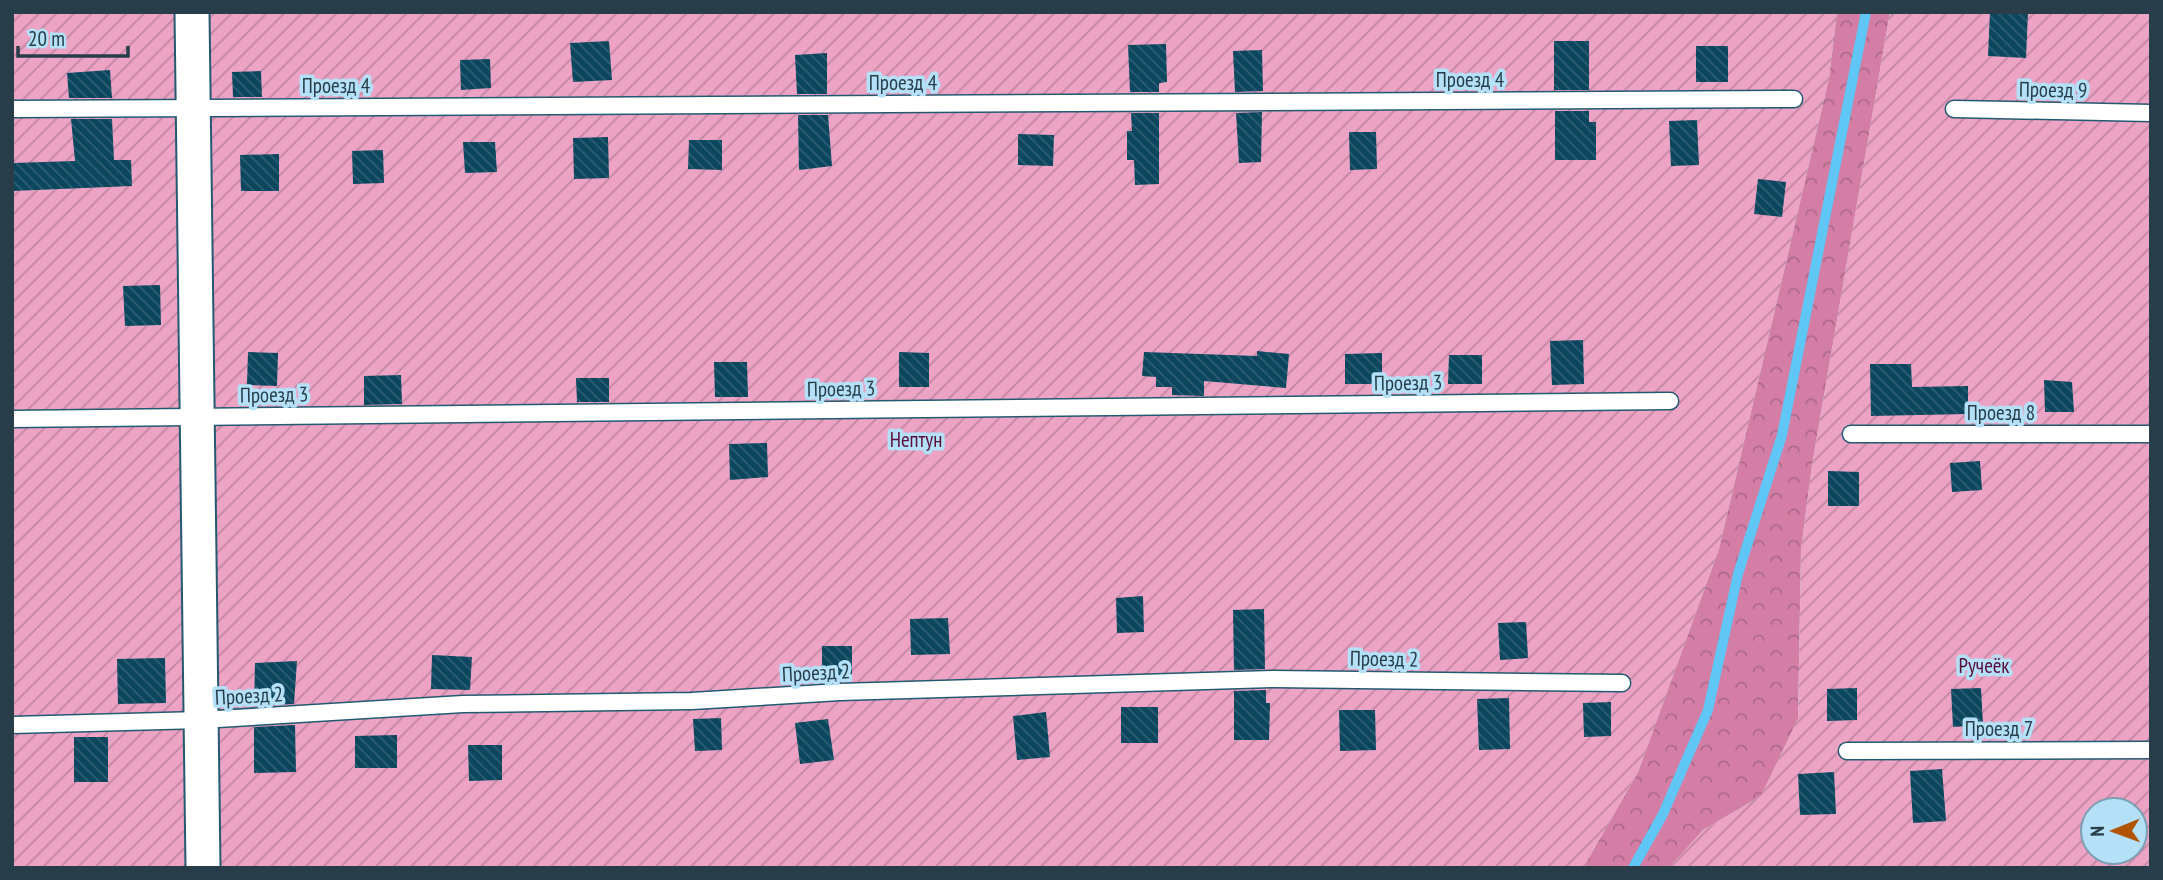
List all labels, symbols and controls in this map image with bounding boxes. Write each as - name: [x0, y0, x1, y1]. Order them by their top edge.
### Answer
- scale bar: [18, 14, 128, 58]
- text: 20 m: [28, 25, 65, 52]
- street label: Проезд 4: [1436, 66, 1505, 93]
- street label: Проезд 4: [869, 69, 938, 96]
- street label: Проезд 4: [302, 72, 371, 99]
- street label: Проезд 9: [2019, 75, 2087, 104]
- street label: Проезд 3: [1374, 368, 1442, 397]
- street label: Проезд 3: [807, 374, 875, 403]
- street label: Проезд 3: [240, 380, 308, 409]
- street label: Проезд 8: [1967, 399, 2035, 426]
- park label: Нептун: [890, 426, 942, 453]
- street label: Проезд 2: [1350, 644, 1418, 673]
- park label: Ручеёк: [1959, 652, 2010, 679]
- street label: Проезд 2: [781, 657, 851, 688]
- street label: Проезд 2: [214, 680, 284, 711]
- street label: Проезд 7: [1965, 715, 2033, 742]
- north arrow: [2079, 796, 2149, 866]
- text: N: [2085, 826, 2109, 837]

